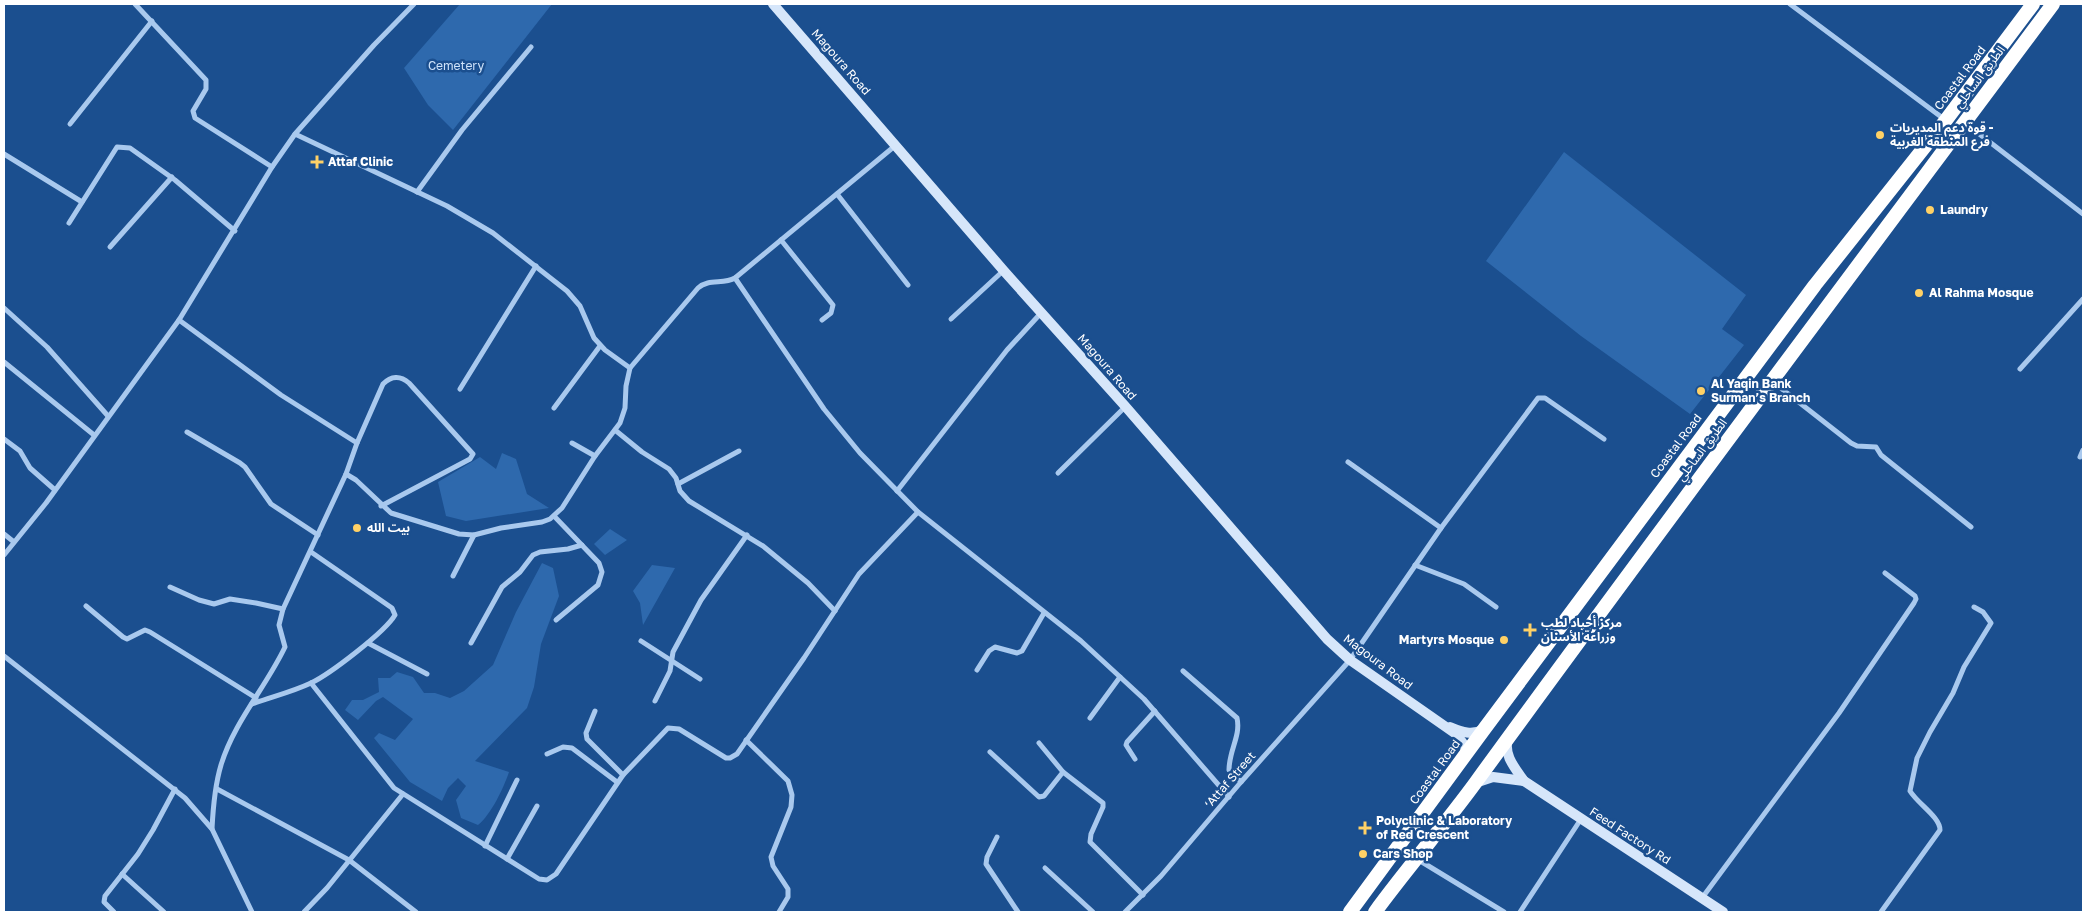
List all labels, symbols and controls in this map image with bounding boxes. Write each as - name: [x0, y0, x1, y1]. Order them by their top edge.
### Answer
- street label: Magoura Road: [809, 26, 874, 98]
- street label: الطريق الساحلي: [1951, 42, 2010, 113]
- street label: Coastal Road: [1931, 43, 1989, 113]
- park label: Cemetery: [428, 58, 484, 73]
- place label: قوة دعم المديريات - فرع المنطقة الغربية: [1890, 120, 1994, 151]
- marker: قوة دعم المديريات - فرع المنطقة الغربية: [1874, 129, 1886, 141]
- place label: Attaf Clinic: [328, 154, 393, 169]
- marker: Attaf Clinic: [310, 155, 324, 169]
- place label: Laundry: [1940, 202, 1989, 217]
- marker: Laundry: [1924, 204, 1936, 216]
- place label: Al Rahma Mosque: [1929, 285, 2033, 300]
- marker: Al Rahma Mosque: [1913, 287, 1925, 299]
- street label: Magoura Road: [1075, 331, 1140, 403]
- place label: Al Yaqin Bank Surman’s Branch: [1711, 376, 1810, 405]
- marker: Al Yaqin Bank Surman’s Branch: [1695, 385, 1707, 397]
- street label: Coastal Road: [1647, 411, 1705, 481]
- street label: الطريق الساحلي: [1673, 415, 1732, 486]
- place label: بيت الله: [367, 520, 410, 535]
- marker: بيت الله: [351, 522, 363, 534]
- place label: مركز أجياد لطب وزراعة الأسنان: [1541, 615, 1622, 644]
- marker: مركز أجياد لطب وزراعة الأسنان: [1523, 623, 1537, 637]
- street label: Magoura Road: [1341, 631, 1416, 692]
- place label: Martyrs Mosque: [1399, 632, 1494, 647]
- marker: Martyrs Mosque: [1498, 634, 1510, 646]
- street label: Coastal Road: [1406, 736, 1463, 807]
- street label: ‘Attaf Street: [1201, 748, 1258, 811]
- street label: Feed Factory Rd: [1587, 804, 1674, 867]
- place label: Polyclinic & Laboratory of Red Crescent: [1376, 813, 1513, 842]
- marker: Polyclinic & Laboratory of Red Crescent: [1358, 821, 1372, 835]
- place label: Cars Shop: [1373, 846, 1433, 861]
- marker: Cars Shop: [1357, 848, 1369, 860]

